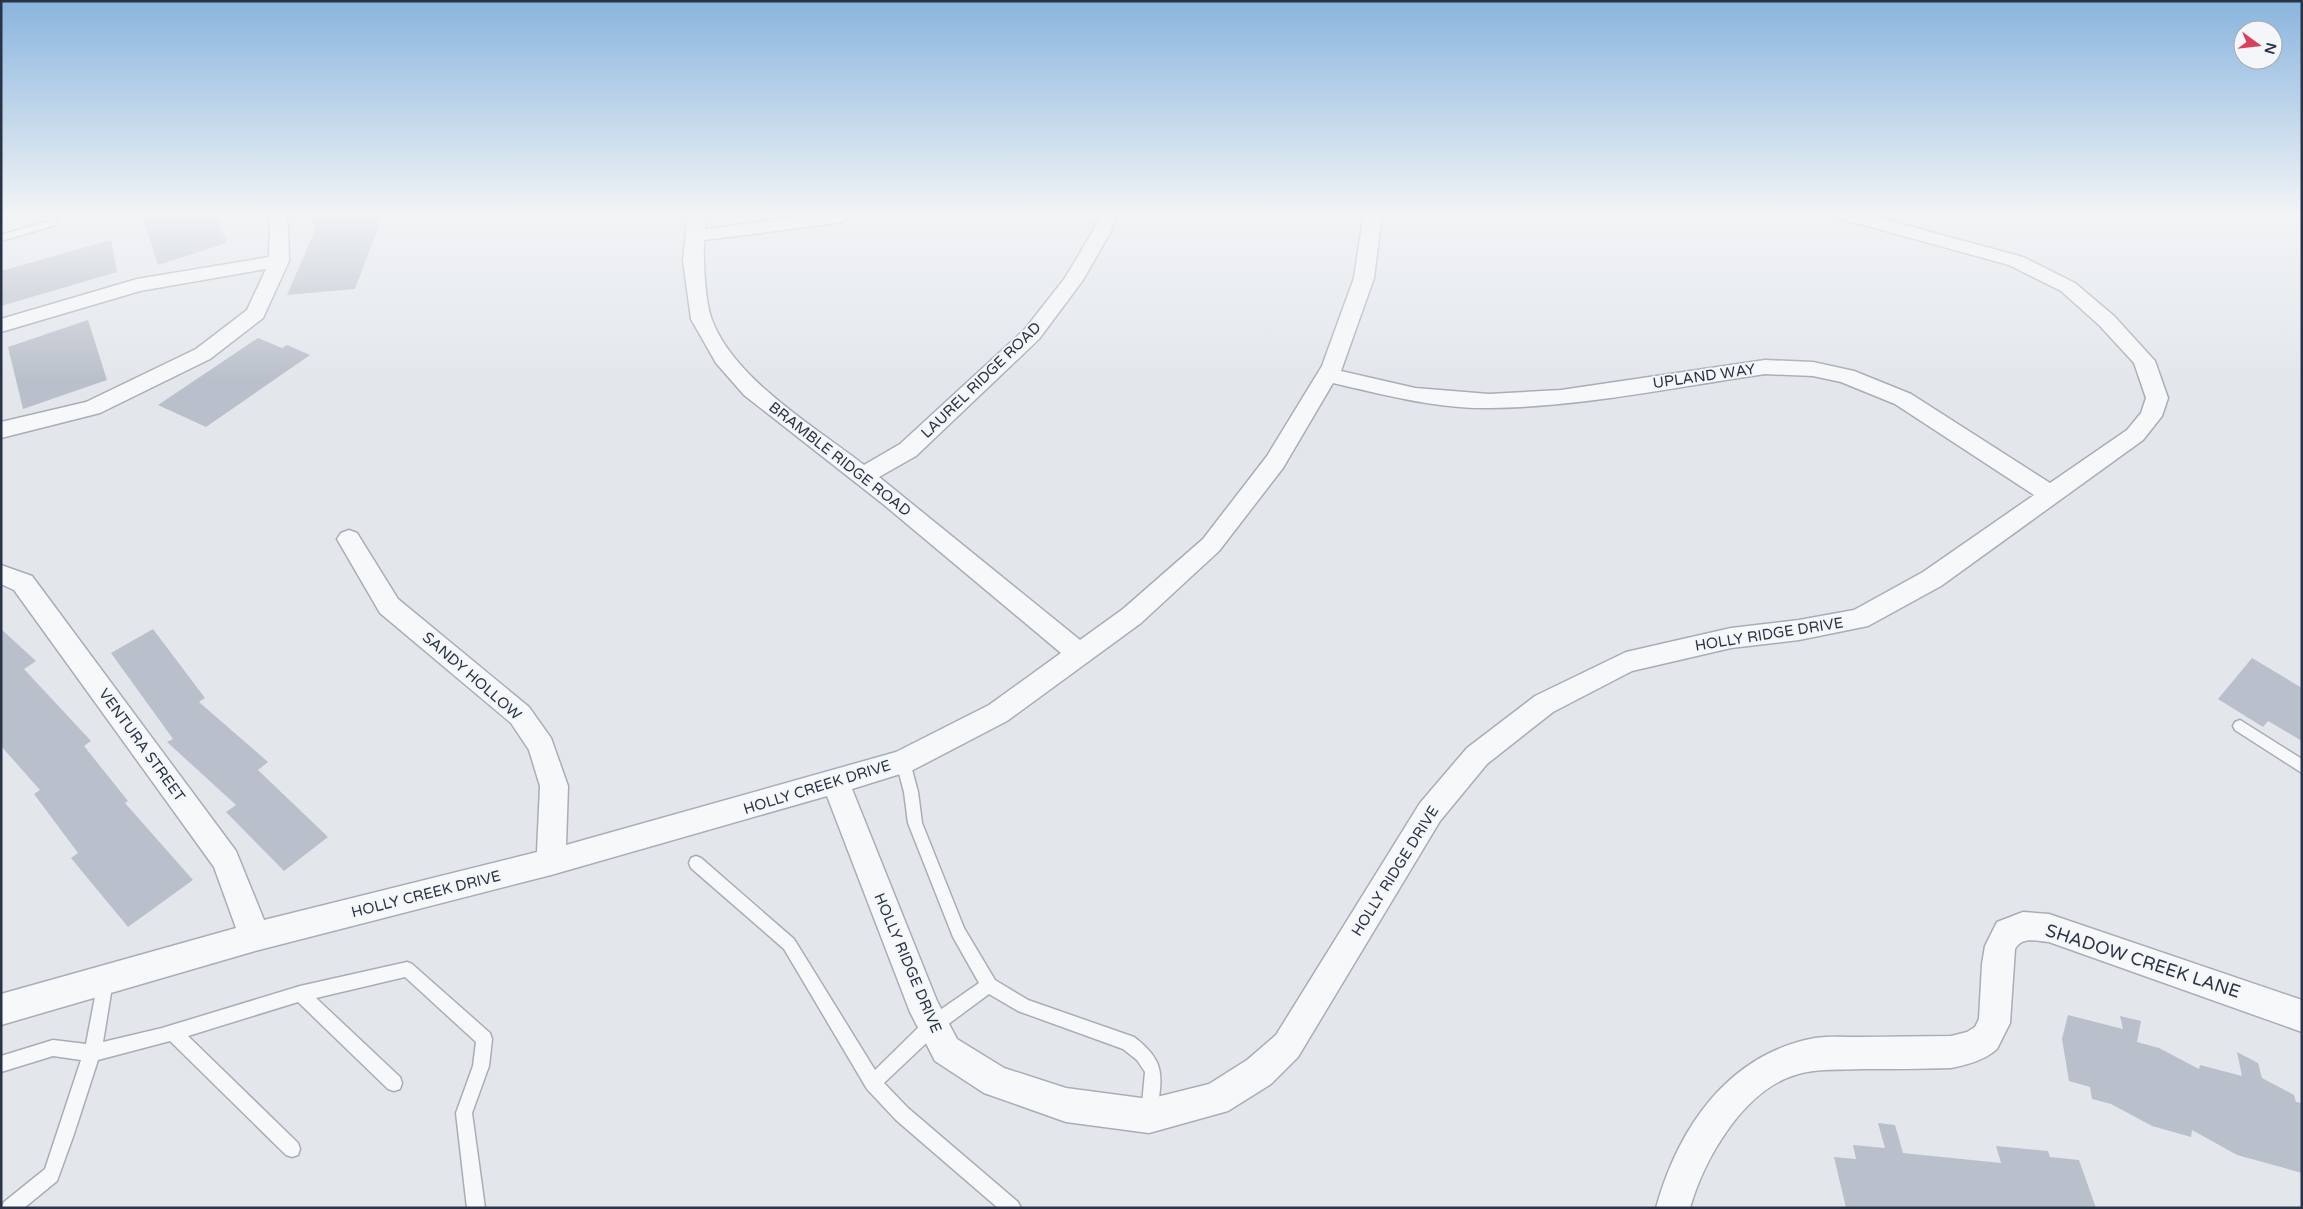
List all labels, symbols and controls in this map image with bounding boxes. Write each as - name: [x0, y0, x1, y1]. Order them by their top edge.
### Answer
- north arrow: [2233, 20, 2283, 70]
- text: N: [2260, 41, 2280, 56]
- street label: LAUREL RIDGE ROAD: [917, 318, 1045, 442]
- street label: UPLAND WAY: [1652, 360, 1757, 392]
- street label: BRAMBLE RIDGE ROAD: [765, 398, 915, 520]
- street label: HOLLY RIDGE DRIVE: [1693, 613, 1845, 655]
- street label: SANDY HOLLOW: [419, 628, 525, 724]
- street label: VENTURA STREET: [95, 685, 189, 805]
- street label: HOLLY CREEK DRIVE: [741, 756, 893, 818]
- street label: HOLLY RIDGE DRIVE: [1348, 803, 1442, 939]
- street label: HOLLY CREEK DRIVE: [349, 867, 503, 921]
- street label: HOLLY RIDGE DRIVE: [870, 890, 946, 1036]
- street label: SHADOW CREEK LANE: [2043, 919, 2243, 1003]

